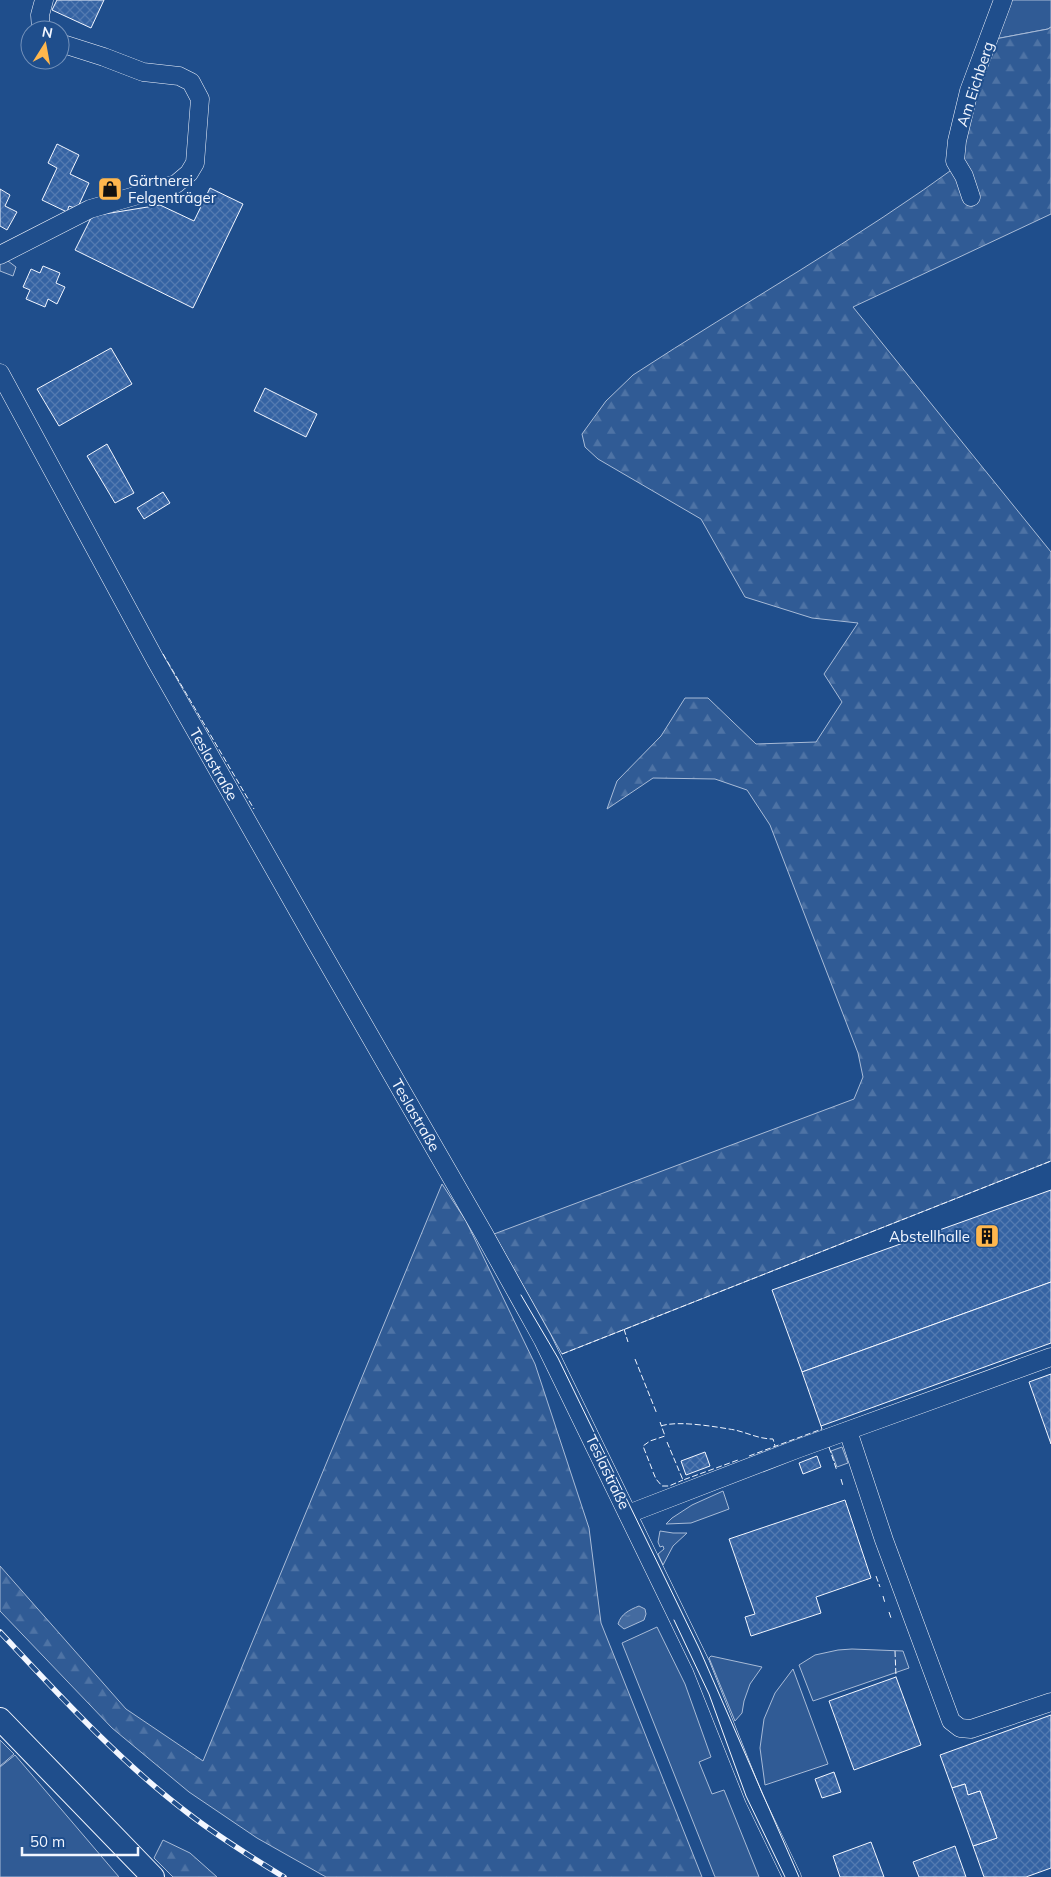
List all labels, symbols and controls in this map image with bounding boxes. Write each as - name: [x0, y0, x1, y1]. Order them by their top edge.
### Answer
- north arrow: [20, 20, 70, 70]
- text: N: [41, 22, 54, 42]
- street label: Am Eichberg: [952, 39, 998, 129]
- place label: Gärtnerei Felgenträger: [128, 171, 217, 207]
- shop icon: Gärtnerei Felgenträger: [97, 176, 123, 202]
- street label: Teslastraße: [186, 724, 242, 804]
- street label: Teslastraße: [388, 1075, 444, 1155]
- building icon: Abstellhalle: [974, 1223, 1000, 1249]
- place label: Abstellhalle: [889, 1227, 970, 1246]
- street label: Teslastraße: [582, 1432, 634, 1512]
- scale bar: [22, 1824, 139, 1856]
- text: 50 m: [30, 1832, 65, 1851]

